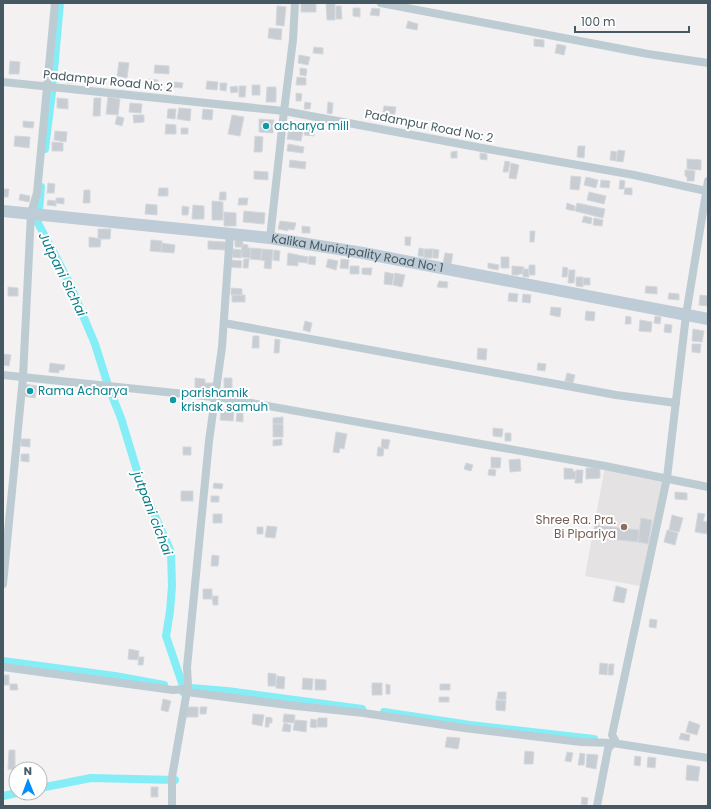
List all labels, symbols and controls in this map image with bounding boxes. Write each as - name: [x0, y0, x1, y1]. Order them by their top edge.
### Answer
- scale bar: [575, 8, 689, 34]
- text: 100 m: [581, 13, 615, 30]
- street label: Padampur Road No: 2: [42, 65, 174, 96]
- street label: Padampur Road No: 2: [364, 105, 495, 146]
- place label: acharya mill: [274, 117, 349, 134]
- marker: acharya mill: [261, 121, 271, 131]
- water label: Jutpani Sichai: [34, 229, 92, 320]
- street label: Kalika Municipality Road No: 1: [270, 229, 445, 276]
- place label: Rama Acharya: [38, 382, 128, 399]
- place label: parishamik krishak samuh: [181, 384, 268, 415]
- marker: Rama Acharya: [25, 386, 35, 396]
- marker: parishamik krishak samuh: [168, 395, 178, 405]
- water label: jutpani cichai: [127, 467, 178, 559]
- place label: Shree Ra. Pra. Bi Pipariya: [536, 511, 616, 542]
- marker: Shree Ra. Pra. Bi Pipariya: [619, 522, 629, 532]
- north arrow: [8, 761, 48, 801]
- text: N: [24, 763, 32, 779]

